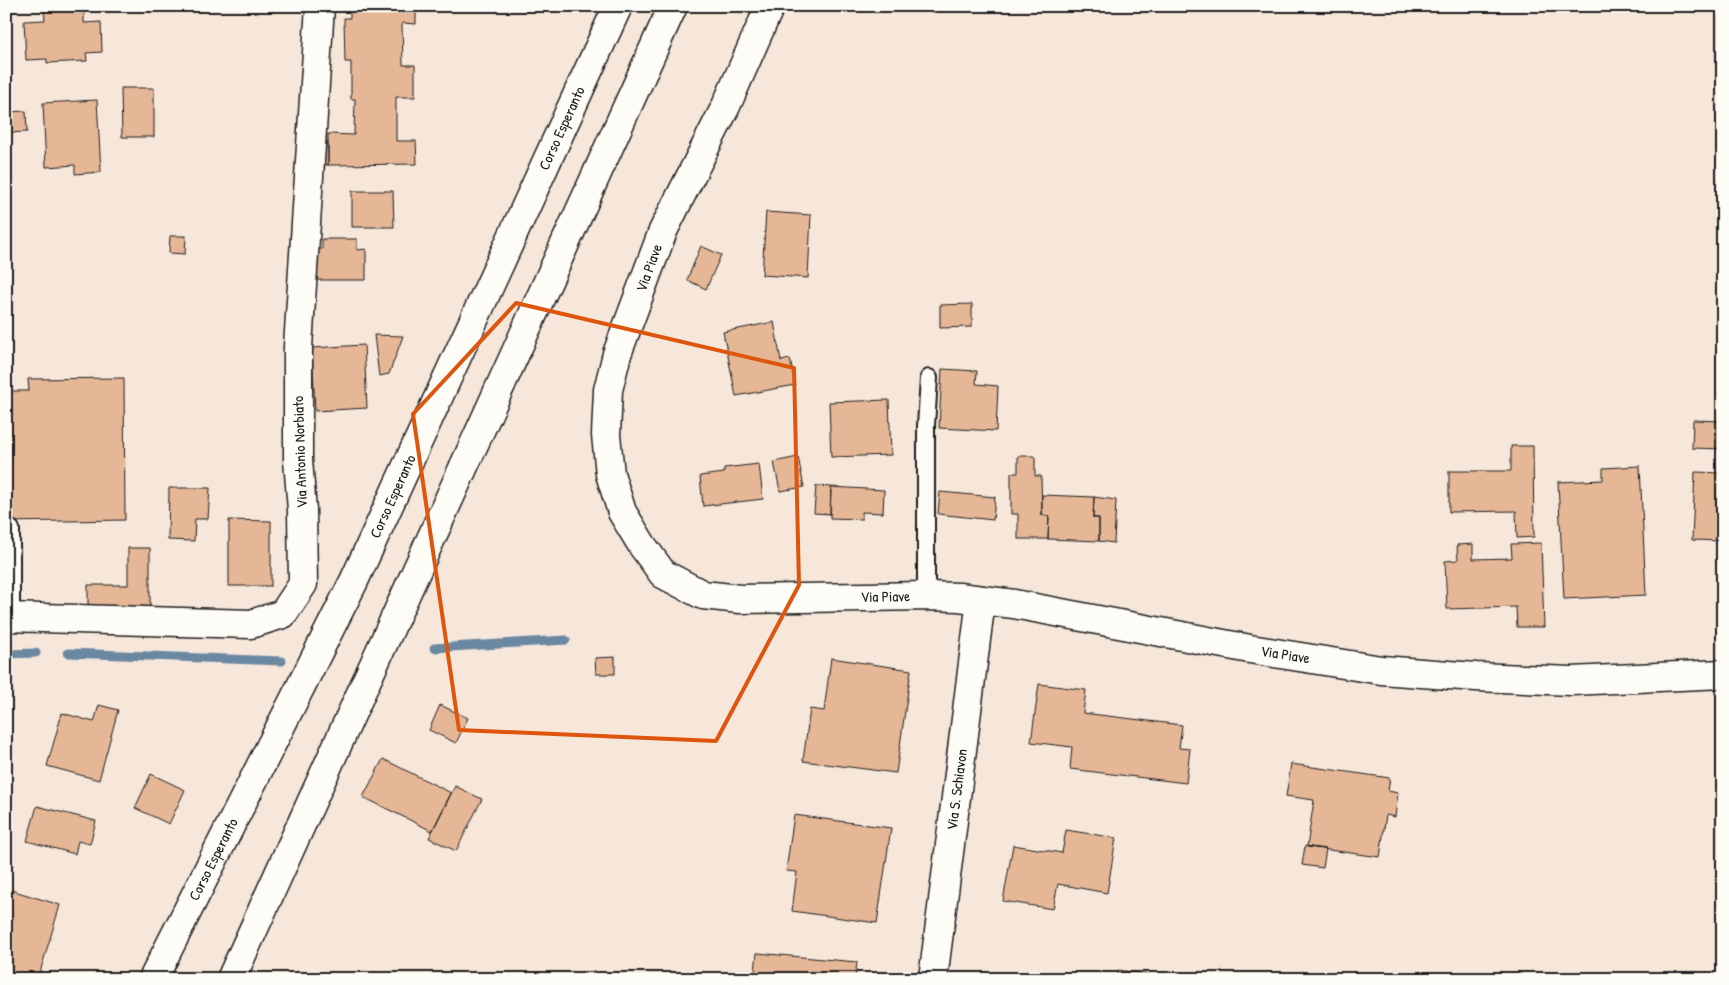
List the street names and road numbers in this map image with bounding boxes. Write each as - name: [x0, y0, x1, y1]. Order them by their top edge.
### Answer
- street label: Corso Esperanto: [533, 83, 590, 173]
- street label: Via Piave: [630, 241, 667, 295]
- street label: Via Antonio Norbiato: [287, 395, 312, 509]
- street label: Corso Esperanto: [364, 451, 421, 541]
- street label: Via Piave: [860, 585, 910, 607]
- street label: Via Piave: [1259, 640, 1312, 668]
- street label: Via S. Schiavon: [941, 747, 972, 831]
- street label: Corso Esperanto: [183, 814, 243, 904]

